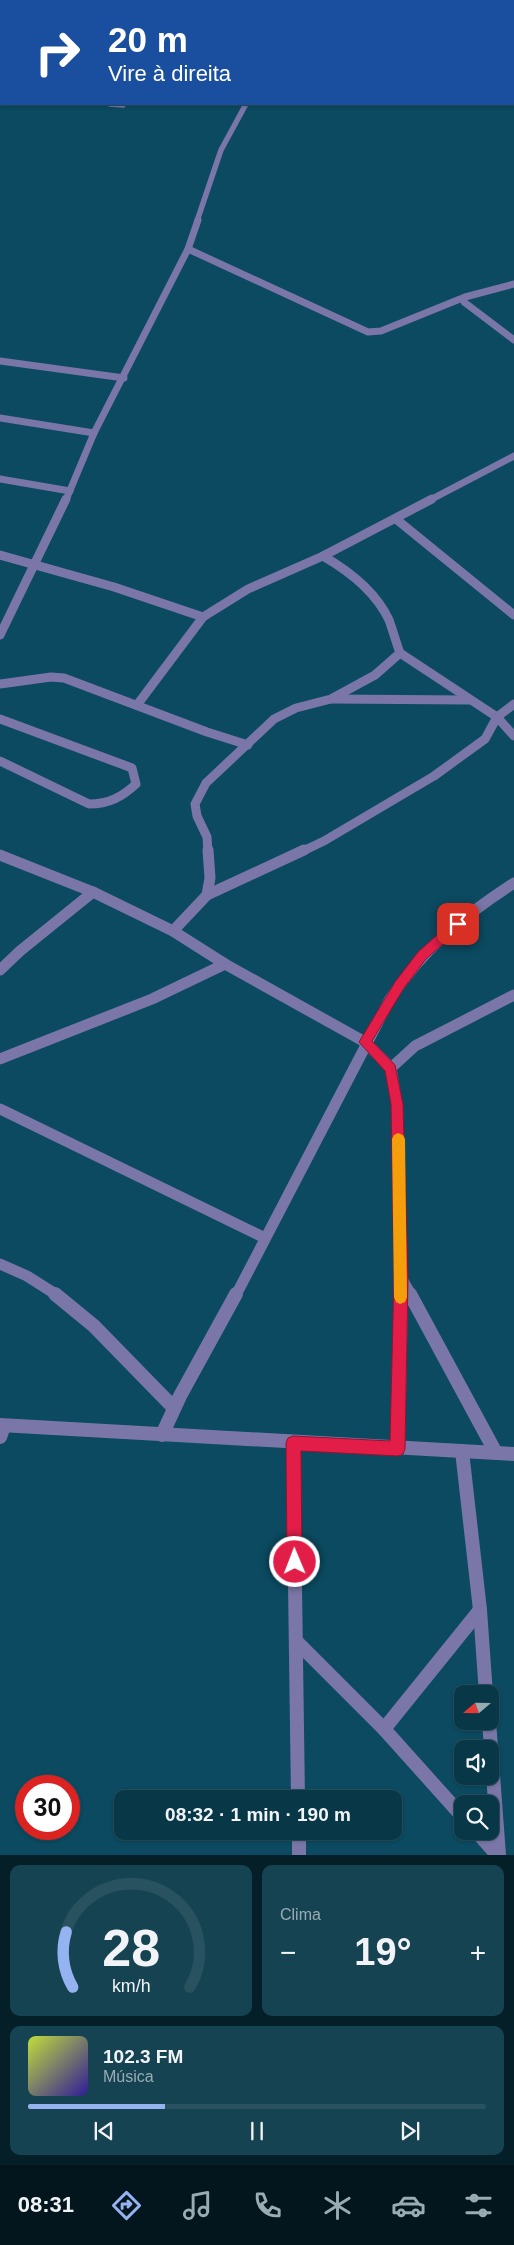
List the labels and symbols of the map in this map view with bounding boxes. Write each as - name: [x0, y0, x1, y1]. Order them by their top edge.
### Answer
- pin: [437, 903, 479, 945]
- position arrow: [268, 1535, 320, 1587]
- north arrow: [454, 1685, 499, 1730]
- speed limit sign: 30: [15, 1775, 80, 1840]

